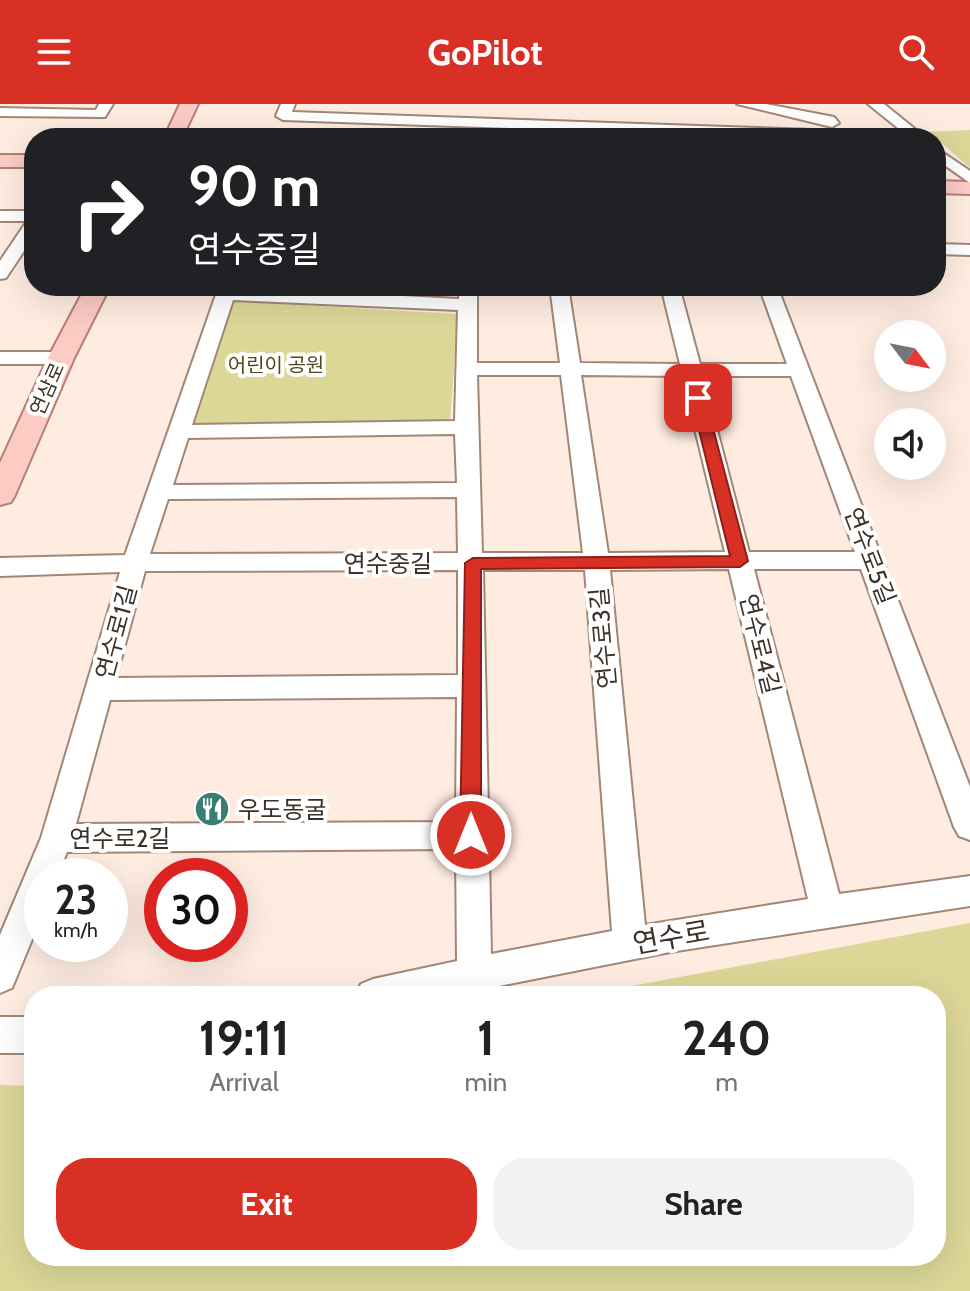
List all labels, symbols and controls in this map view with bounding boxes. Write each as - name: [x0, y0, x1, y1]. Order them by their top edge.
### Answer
- icon: menu: [32, 30, 76, 74]
- text: GoPilot: [427, 30, 543, 74]
- icon: search: [894, 30, 938, 74]
- text: 90 m: [188, 152, 320, 220]
- icon: right: [56, 160, 160, 264]
- text: 연수중길: [188, 227, 320, 271]
- north arrow: [874, 320, 946, 392]
- map controls: [874, 320, 946, 480]
- park label: 어린이 공원: [228, 353, 324, 377]
- street label: 연삼로: [25, 359, 69, 419]
- pin: [664, 364, 732, 432]
- icon: arrive: [676, 376, 720, 420]
- button: sound: [874, 408, 946, 480]
- street label: 연수로5길: [838, 504, 902, 608]
- street label: 연수중길: [344, 549, 432, 578]
- street label: 연수로1길: [90, 582, 142, 682]
- street label: 연수로3길: [584, 586, 622, 690]
- street label: 연수로4길: [734, 591, 786, 697]
- restaurant icon: 우도동굴: [193, 790, 231, 828]
- position arrow: [429, 793, 513, 877]
- place label: 우도동굴: [238, 795, 326, 824]
- street label: 연수로2길: [70, 824, 170, 853]
- speed limit sign: 30: [144, 858, 248, 962]
- text: 23: [55, 875, 97, 924]
- street label: 연수로: [630, 914, 712, 960]
- text: km/h: [54, 918, 98, 942]
- text: 19:11: [199, 1009, 290, 1067]
- text: 1: [477, 1009, 495, 1067]
- text: 240: [682, 1009, 771, 1067]
- text: Arrival: [210, 1066, 279, 1098]
- text: min: [464, 1066, 507, 1098]
- text: m: [715, 1066, 738, 1098]
- button: Exit: [56, 1158, 477, 1250]
- button: Share: [493, 1158, 914, 1250]

